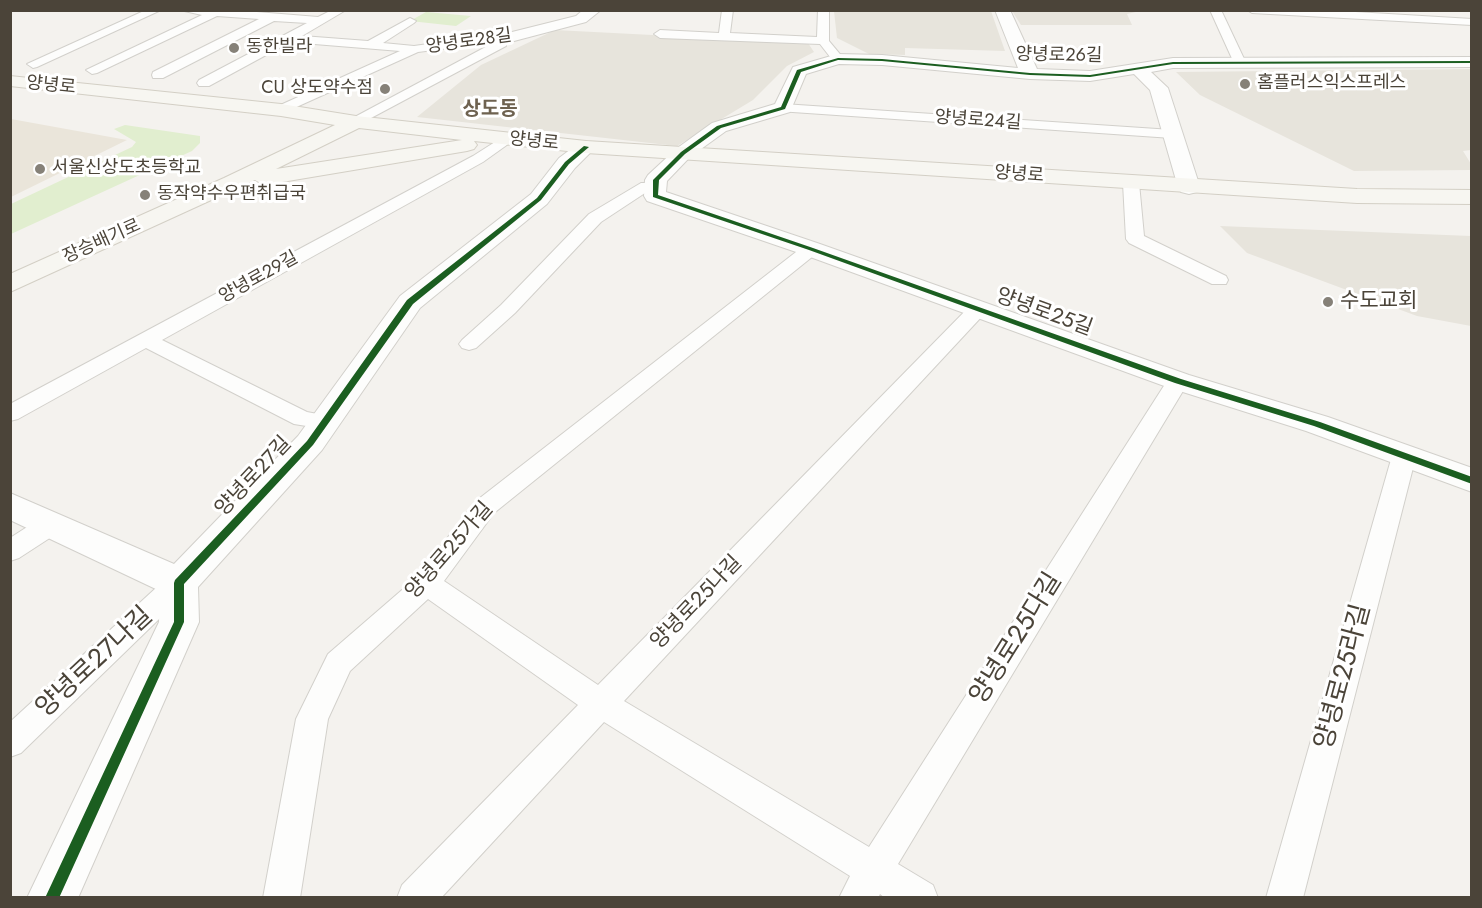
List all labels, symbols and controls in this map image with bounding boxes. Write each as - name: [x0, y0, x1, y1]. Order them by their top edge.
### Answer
- street label: 양녕로28길: [425, 25, 513, 59]
- place label: 동한빌라: [246, 37, 312, 59]
- marker: 동한빌라: [227, 41, 241, 55]
- street label: 양녕로26길: [1015, 44, 1103, 68]
- street label: 양녕로: [25, 73, 77, 99]
- place label: 홈플러스익스프레스: [1257, 73, 1406, 95]
- marker: 홈플러스익스프레스: [1238, 77, 1252, 91]
- place label: CU 상도약수점: [261, 78, 373, 100]
- marker: CU 상도약수점: [378, 82, 392, 96]
- district label: 상도동: [462, 98, 518, 122]
- street label: 양녕로24길: [934, 107, 1022, 135]
- street label: 양녕로: [508, 129, 560, 155]
- place label: 서울신상도초등학교: [52, 158, 201, 180]
- marker: 서울신상도초등학교: [33, 162, 47, 176]
- street label: 양녕로: [993, 162, 1045, 188]
- place label: 동작약수우편취급국: [157, 184, 306, 206]
- marker: 동작약수우편취급국: [138, 188, 152, 202]
- street label: 장승배기로: [60, 215, 144, 269]
- street label: 양녕로29길: [216, 248, 302, 308]
- street label: 양녕로25길: [992, 284, 1096, 342]
- place label: 수도교회: [1340, 289, 1417, 315]
- marker: 수도교회: [1321, 295, 1335, 309]
- street label: 양녕로27길: [211, 432, 297, 522]
- street label: 양녕로25가길: [401, 497, 499, 605]
- street label: 양녕로25나길: [646, 551, 748, 655]
- street label: 양녕로25다길: [964, 568, 1070, 710]
- street label: 양녕로27나길: [30, 601, 160, 725]
- street label: 양녕로25라길: [1310, 601, 1378, 753]

